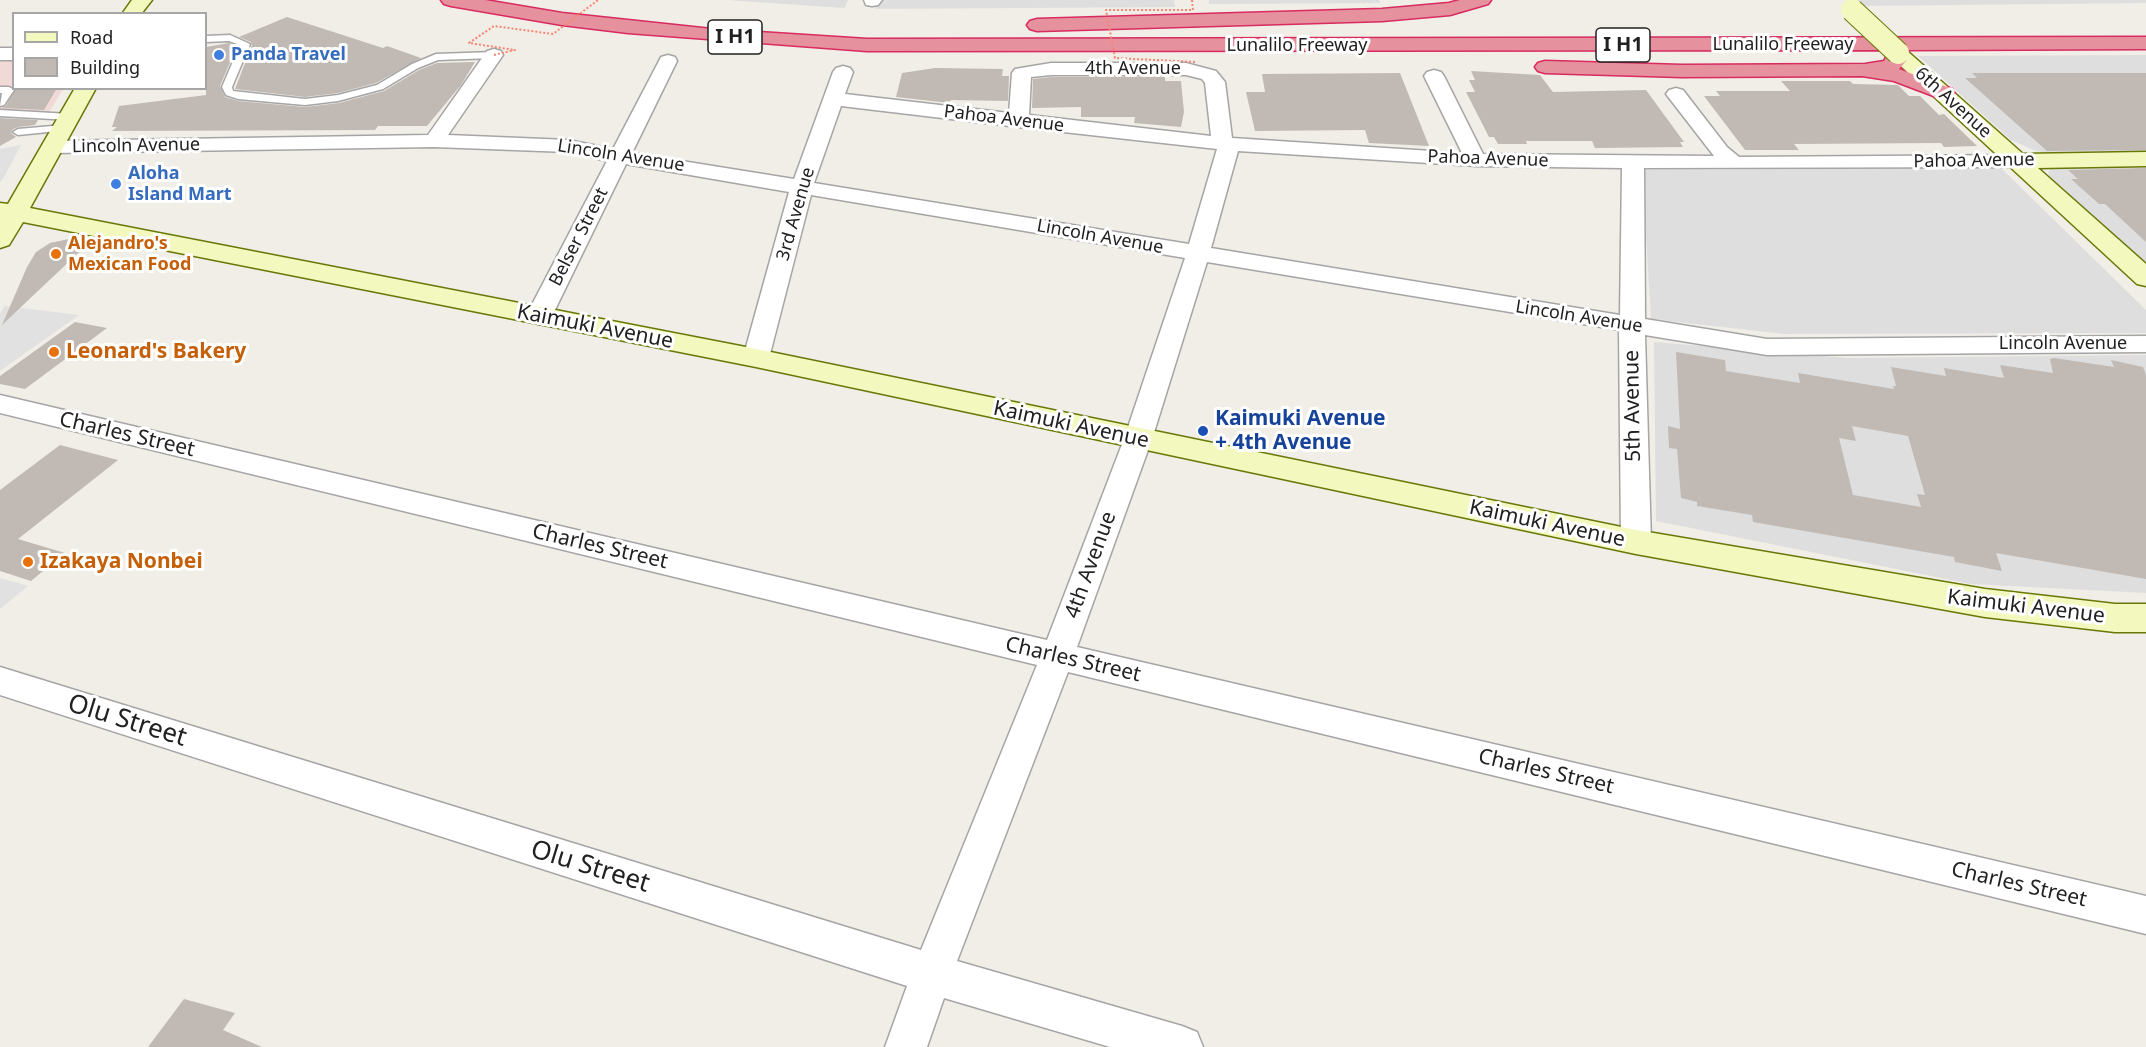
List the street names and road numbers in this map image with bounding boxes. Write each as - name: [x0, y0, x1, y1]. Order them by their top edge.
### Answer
- road number: I H1: [708, 20, 762, 54]
- road number: I H1: [1596, 28, 1650, 62]
- street label: Lunalilo Freeway: [1712, 34, 1854, 56]
- street label: Lunalilo Freeway: [1226, 35, 1368, 57]
- street label: 4th Avenue: [1085, 58, 1181, 80]
- street label: 6th Avenue: [1910, 63, 1996, 143]
- street label: Pahoa Avenue: [943, 101, 1065, 137]
- street label: Lincoln Avenue: [72, 134, 200, 158]
- street label: Lincoln Avenue: [556, 135, 686, 177]
- street label: Pahoa Avenue: [1427, 146, 1549, 172]
- street label: Pahoa Avenue: [1913, 149, 2035, 173]
- street label: 3rd Avenue: [772, 165, 820, 263]
- street label: Belser Street: [545, 184, 613, 290]
- street label: Lincoln Avenue: [1035, 215, 1165, 259]
- street label: Lincoln Avenue: [1514, 296, 1644, 338]
- street label: Kaimuki Avenue: [515, 299, 675, 355]
- street label: Lincoln Avenue: [1999, 333, 2127, 355]
- street label: 5th Avenue: [1619, 350, 1647, 462]
- street label: Kaimuki Avenue: [991, 396, 1151, 454]
- street label: Charles Street: [57, 407, 197, 463]
- street label: Kaimuki Avenue: [1467, 495, 1627, 553]
- street label: 4th Avenue: [1060, 508, 1122, 622]
- street label: Charles Street: [530, 519, 670, 575]
- street label: Kaimuki Avenue: [1946, 585, 2106, 629]
- street label: Charles Street: [1003, 632, 1143, 688]
- street label: Olu Street: [64, 688, 190, 754]
- street label: Charles Street: [1476, 744, 1616, 800]
- street label: Olu Street: [527, 834, 653, 900]
- street label: Charles Street: [1949, 857, 2089, 913]

